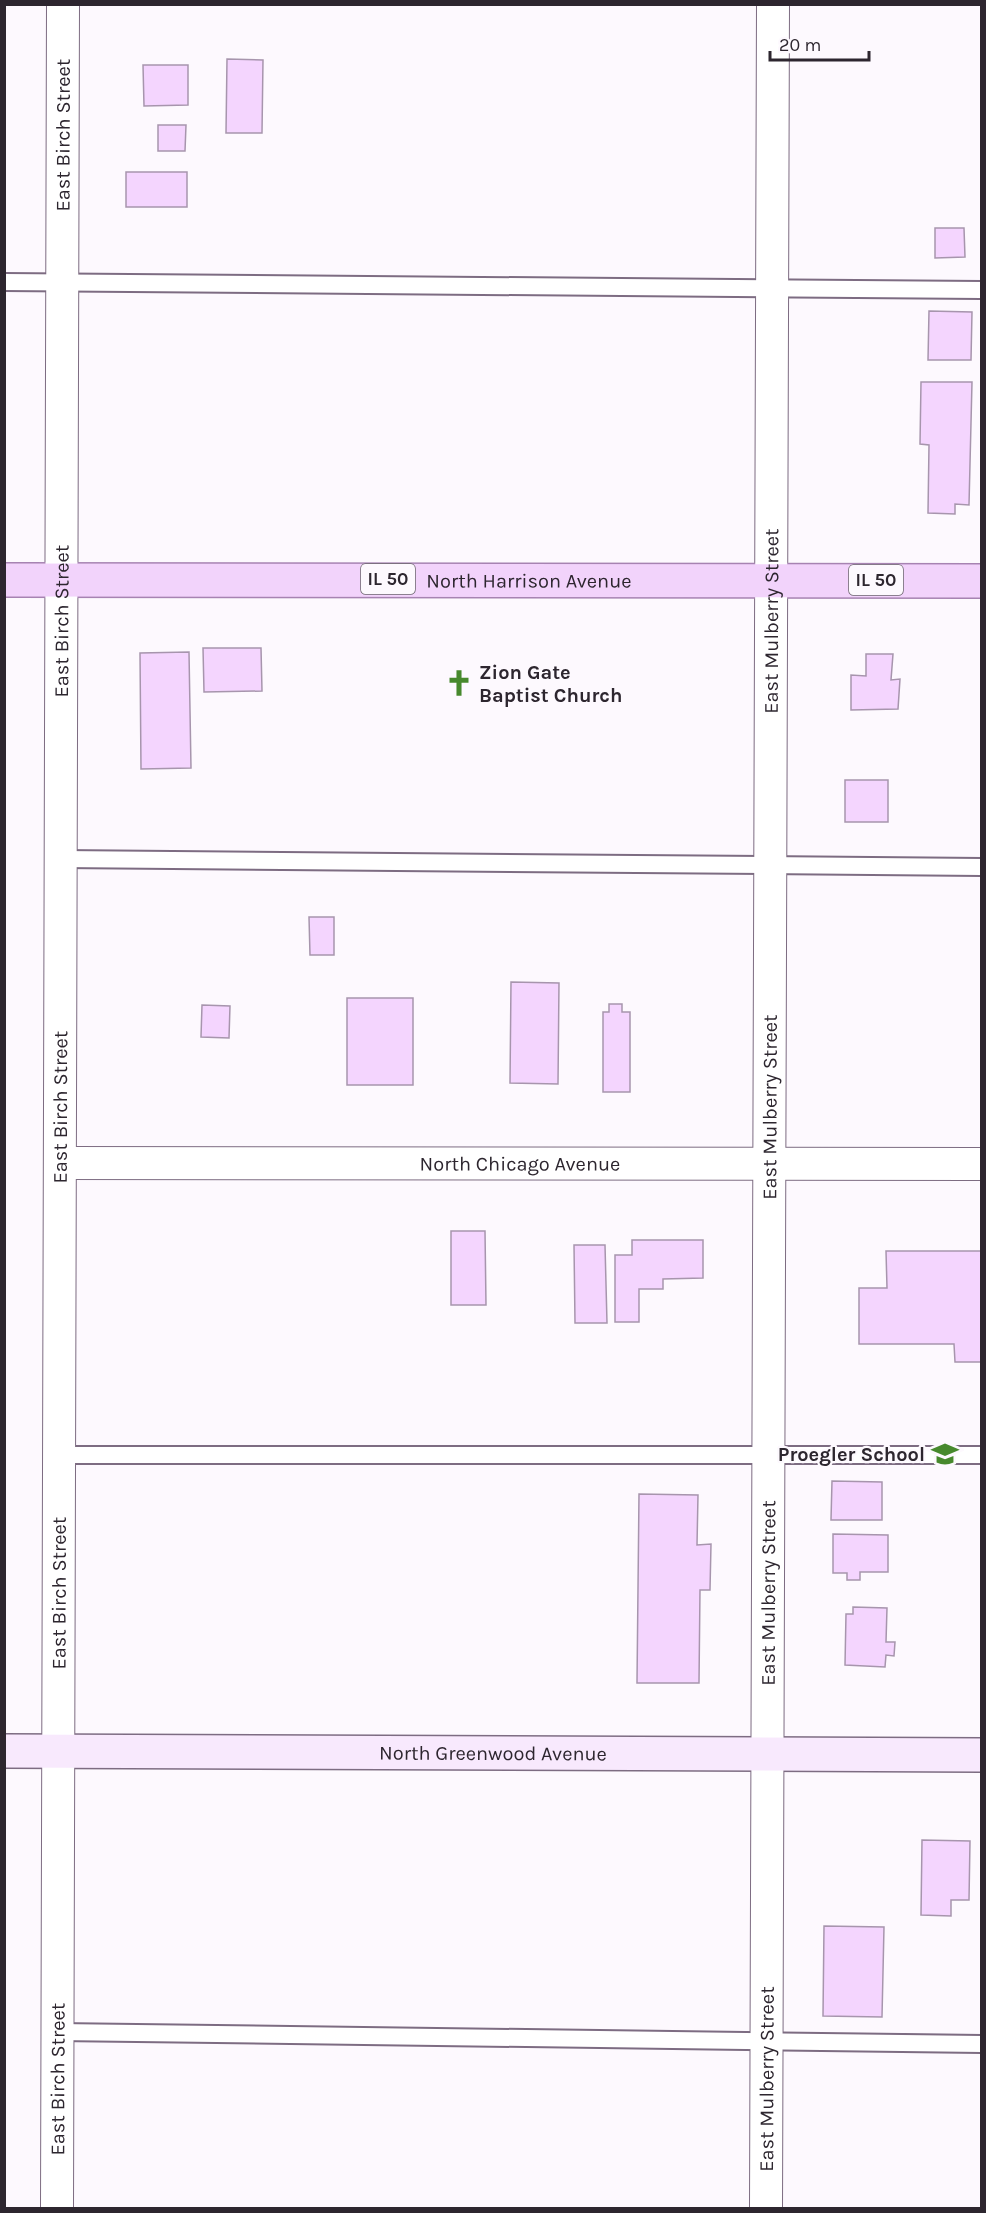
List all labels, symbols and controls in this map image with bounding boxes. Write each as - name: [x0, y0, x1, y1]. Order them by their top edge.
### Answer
- scale bar: [770, 24, 869, 62]
- text: 20 m: [779, 34, 821, 56]
- street label: East Birch Street: [51, 58, 74, 211]
- street label: East Mulberry Street: [759, 528, 783, 714]
- street label: East Birch Street: [50, 544, 73, 697]
- road number: IL 50: [361, 564, 415, 594]
- road number: IL 50: [849, 565, 903, 595]
- street label: North Harrison Avenue: [426, 569, 632, 592]
- place label: Zion Gate Baptist Church: [479, 661, 622, 707]
- church icon: Zion Gate Baptist Church: [444, 668, 474, 698]
- street label: East Mulberry Street: [758, 1014, 781, 1200]
- street label: East Birch Street: [48, 1030, 72, 1183]
- street label: North Chicago Avenue: [420, 1152, 620, 1175]
- school or university icon: Proegler School: [930, 1439, 960, 1469]
- place label: Proegler School: [778, 1443, 925, 1466]
- street label: East Mulberry Street: [756, 1500, 780, 1686]
- street label: East Birch Street: [47, 1516, 70, 1669]
- street label: North Greenwood Avenue: [379, 1741, 607, 1765]
- street label: East Mulberry Street: [755, 1986, 778, 2172]
- street label: East Birch Street: [46, 2002, 69, 2155]

